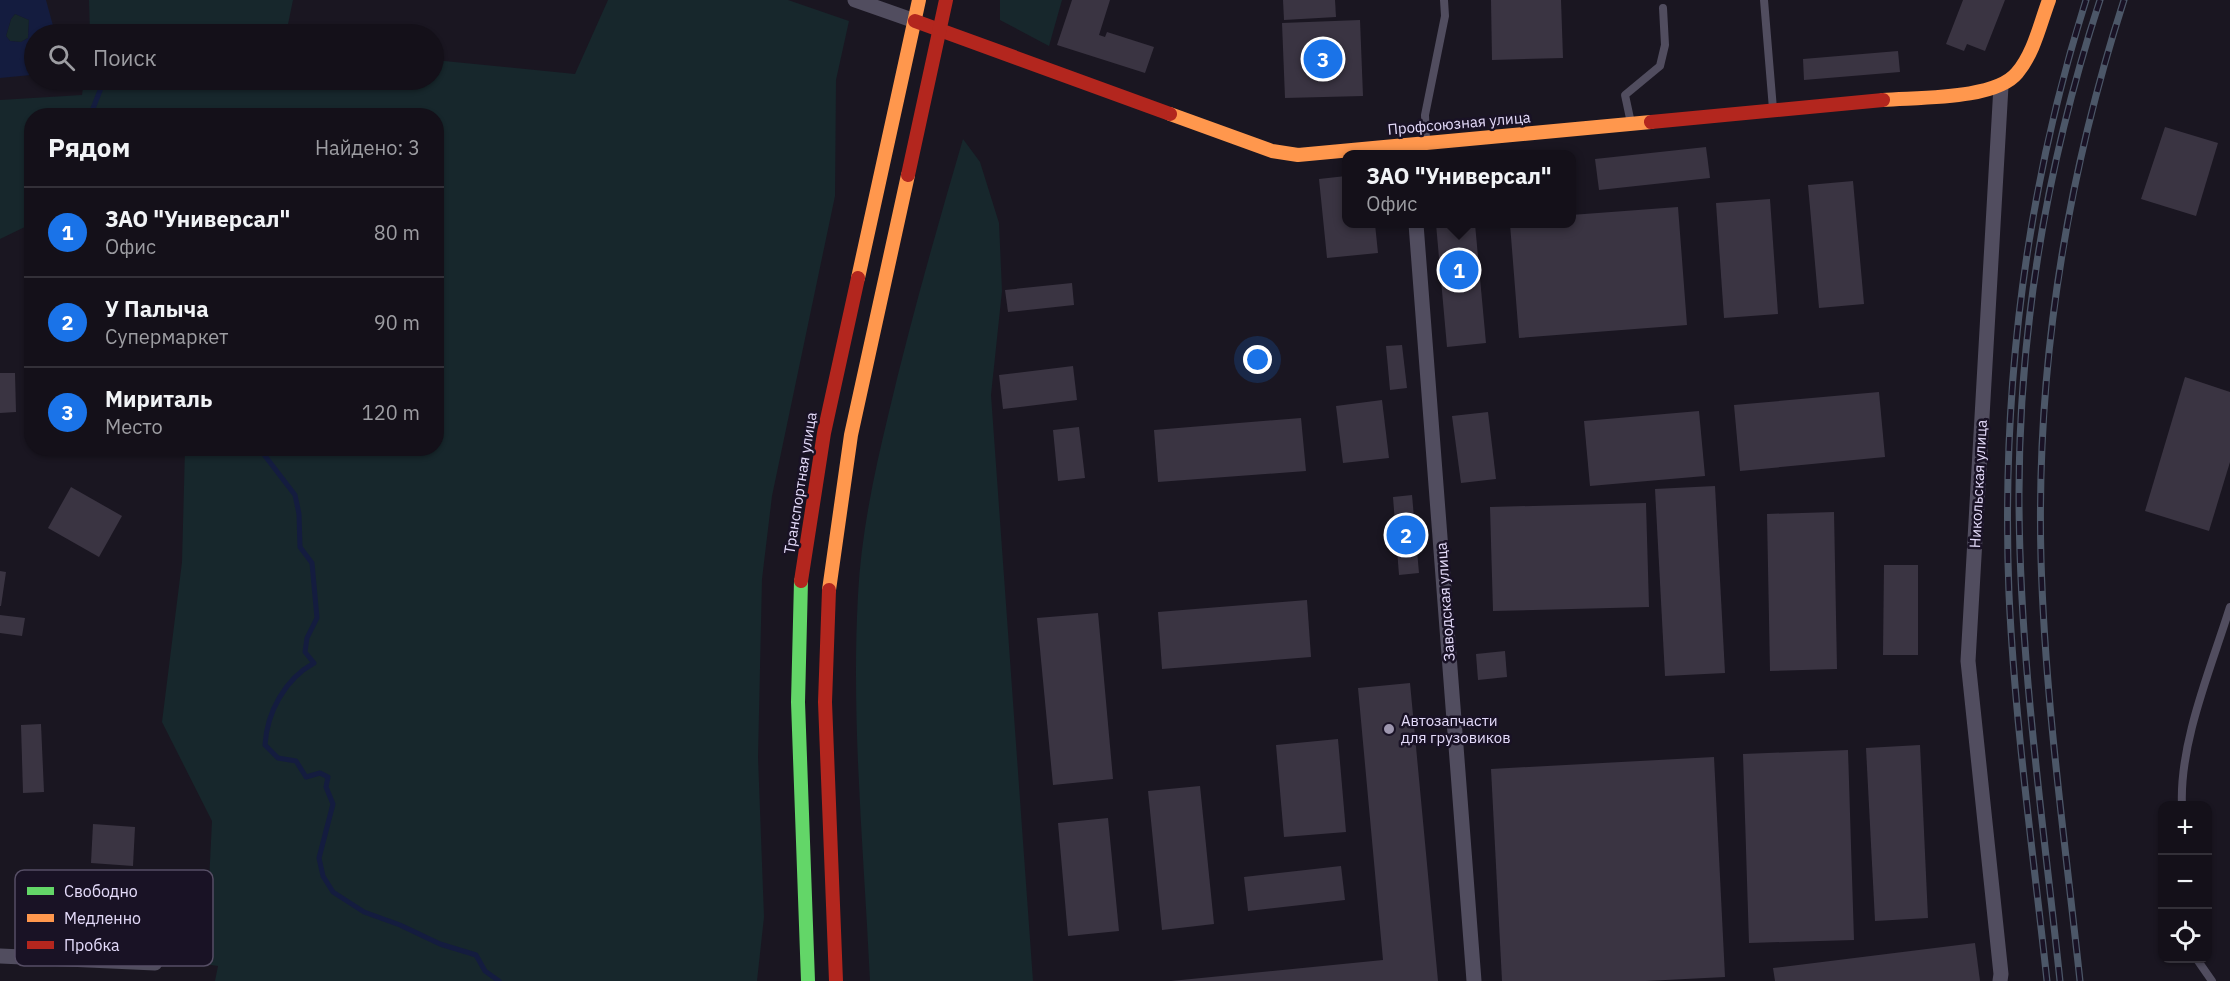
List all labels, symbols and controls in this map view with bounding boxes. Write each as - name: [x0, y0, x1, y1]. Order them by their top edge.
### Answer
- search box: [24, 24, 444, 90]
- pin: 3: [1304, 36, 1342, 82]
- icon: search: [45, 41, 78, 74]
- text: Поиск: [93, 43, 157, 72]
- street label: Профсоюзная улица: [1387, 107, 1531, 139]
- text: Рядом: [48, 130, 130, 164]
- text: Найдено: 3: [315, 134, 420, 161]
- popup: [1342, 150, 1576, 228]
- text: ЗАО "Универсал": [1366, 161, 1552, 190]
- text: Офис: [1366, 190, 1417, 217]
- text: ЗАО "Универсал": [105, 204, 290, 233]
- text: 1: [62, 219, 74, 246]
- text: 80 m: [374, 219, 420, 246]
- text: Офис: [105, 233, 156, 260]
- pin: 1: [1440, 248, 1478, 292]
- text: У Палыча: [105, 294, 209, 323]
- text: 2: [62, 309, 74, 336]
- text: 90 m: [374, 309, 420, 336]
- text: Супермаркет: [105, 323, 228, 350]
- your location: [1243, 345, 1272, 374]
- text: Мириталь: [105, 384, 212, 413]
- text: 3: [62, 399, 74, 426]
- text: 120 m: [362, 399, 420, 426]
- street label: Транспортная улица: [779, 411, 821, 555]
- text: Место: [105, 413, 163, 440]
- street label: Никольская улица: [1965, 419, 1991, 549]
- pin: 2: [1386, 512, 1426, 558]
- street label: Заводская улица: [1431, 542, 1459, 662]
- place label: Автозапчасти для грузовиков: [1401, 711, 1511, 747]
- marker: Автозапчасти для грузовиков: [1382, 722, 1396, 736]
- map controls: [2158, 801, 2212, 963]
- button: +: [2158, 801, 2212, 855]
- button: −: [2158, 855, 2212, 909]
- legend: [15, 870, 213, 966]
- text: Свободно: [64, 881, 138, 901]
- text: Медленно: [64, 908, 141, 928]
- button: locate: [2158, 909, 2212, 963]
- text: Пробка: [64, 935, 120, 955]

